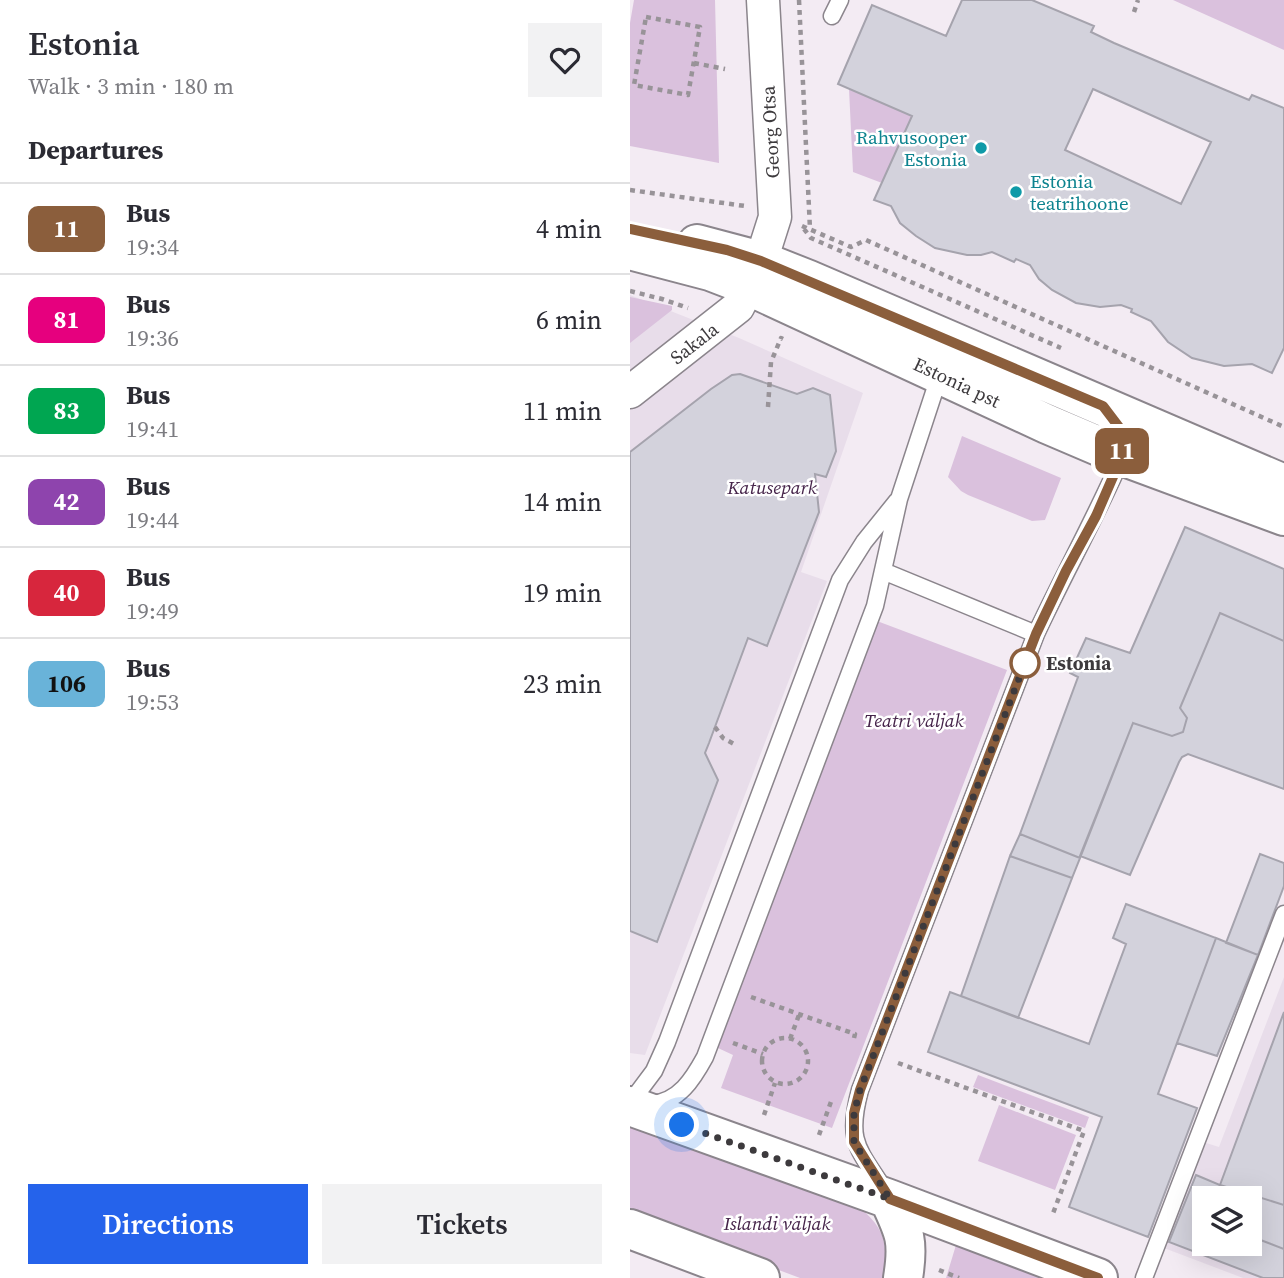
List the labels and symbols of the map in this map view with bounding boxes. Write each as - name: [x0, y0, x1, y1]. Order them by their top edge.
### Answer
- street label: Georg Otsa: [755, 85, 785, 179]
- place label: Rahvusooper Estonia: [856, 124, 967, 172]
- marker: Rahvusooper Estonia: [973, 140, 989, 156]
- place label: Estonia teatrihoone: [1030, 168, 1129, 216]
- marker: Estonia teatrihoone: [1008, 184, 1024, 200]
- street label: Sakala: [664, 316, 724, 370]
- street label: Estonia pst: [909, 351, 1005, 414]
- line badge: 11: [1091, 428, 1154, 474]
- park label: Katusepark: [726, 474, 817, 500]
- marker: Estonia: [1010, 648, 1040, 678]
- place label: Estonia: [1046, 650, 1112, 676]
- park label: Teatri väljak: [864, 707, 964, 733]
- your location: [664, 1107, 699, 1142]
- park label: Islandi väljak: [723, 1210, 830, 1236]

